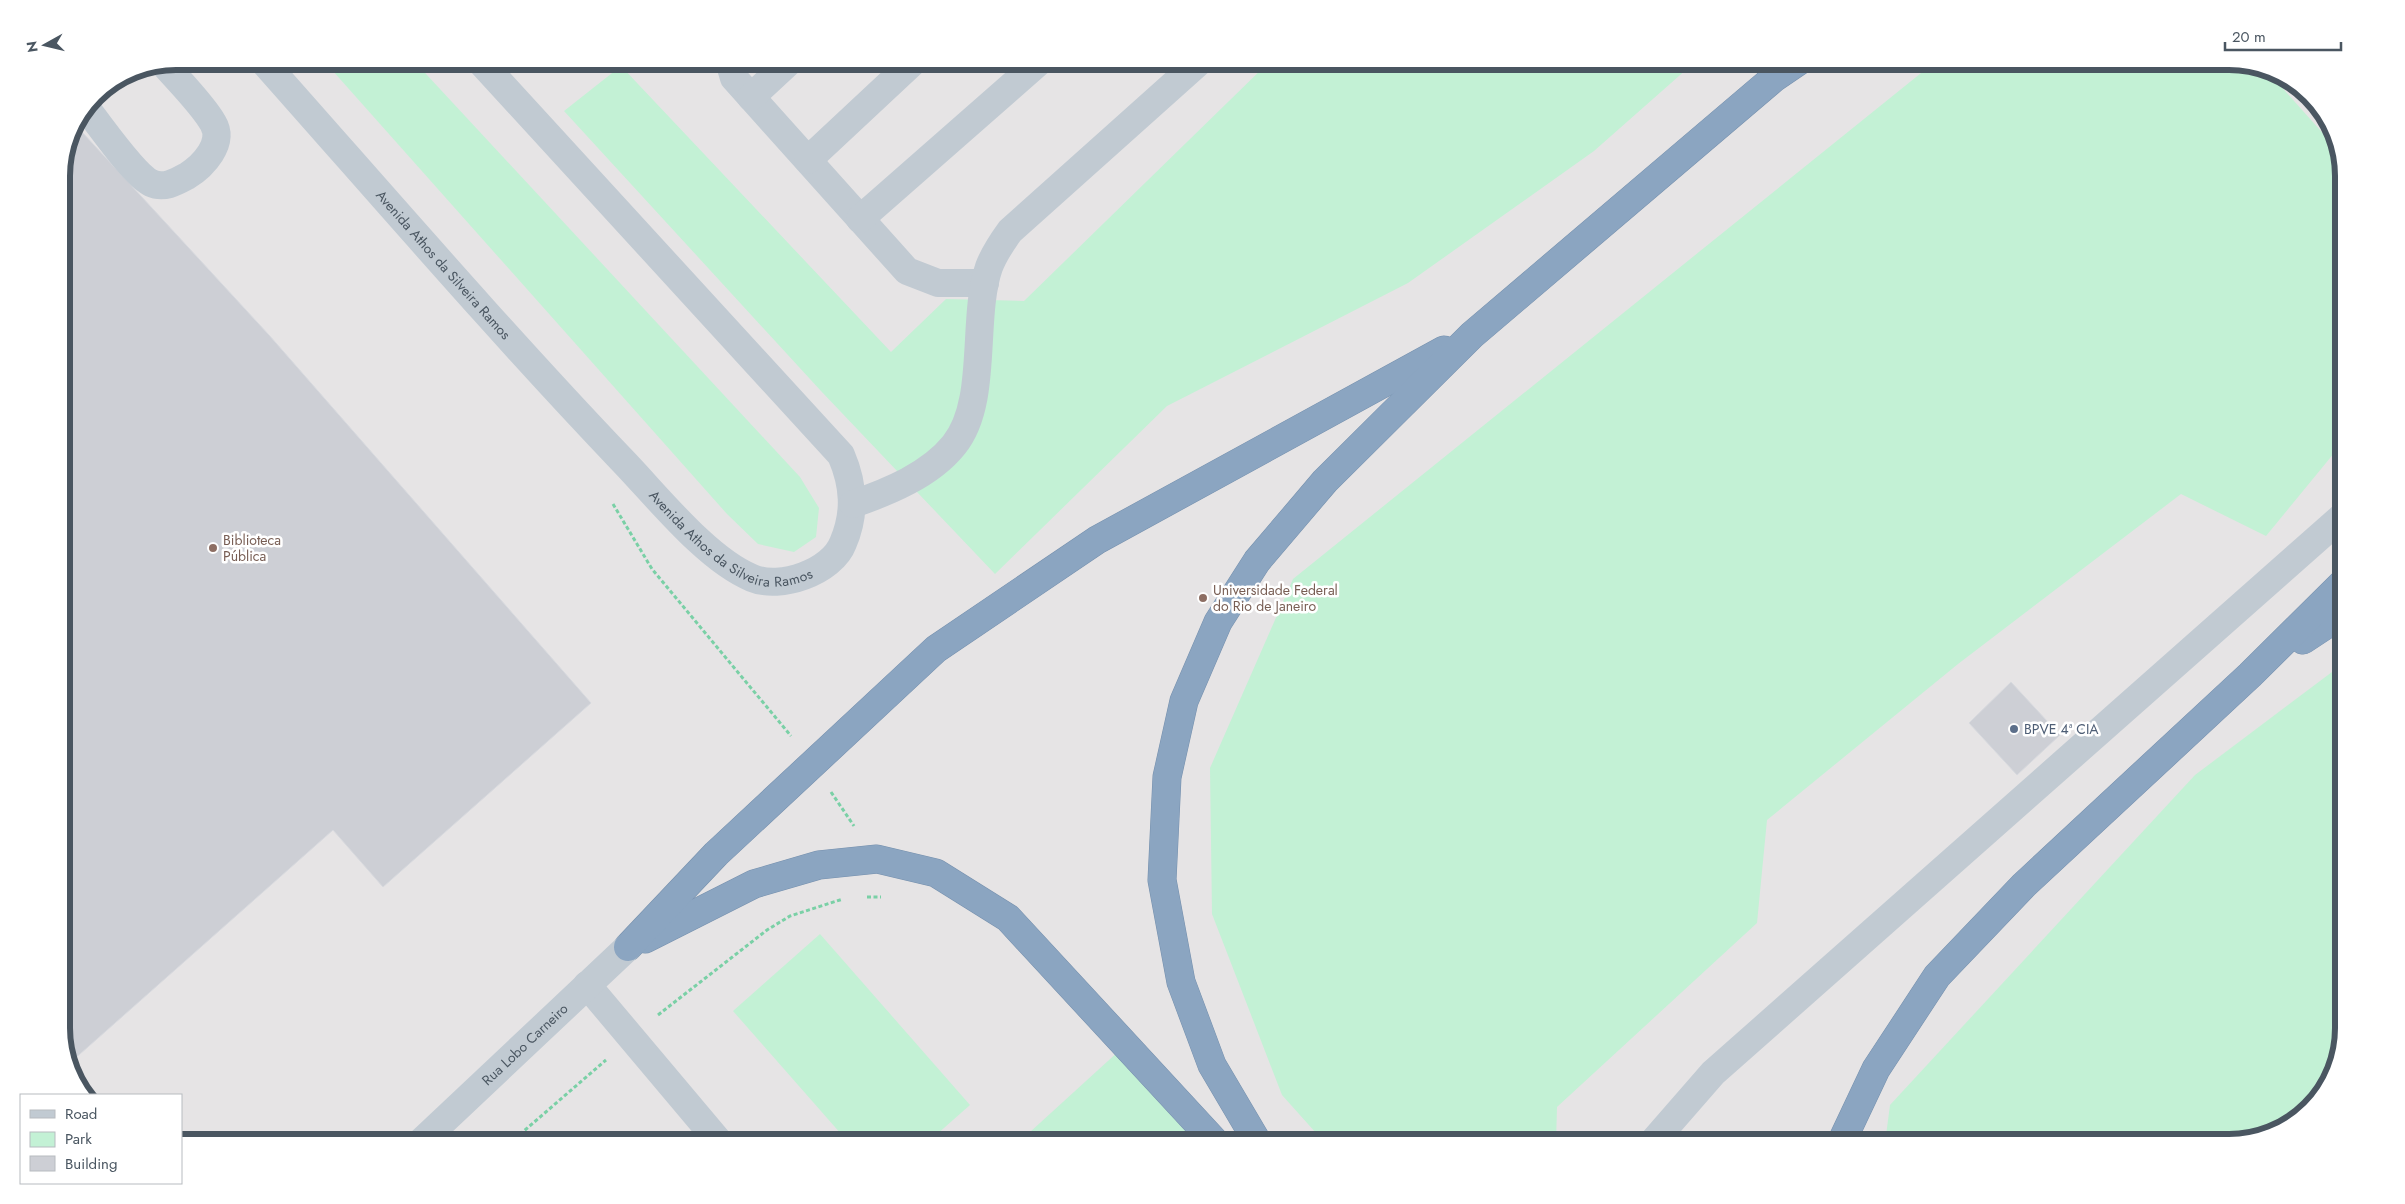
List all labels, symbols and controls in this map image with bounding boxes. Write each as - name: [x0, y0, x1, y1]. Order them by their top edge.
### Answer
- north arrow: [20, 20, 70, 70]
- scale bar: [2225, 20, 2341, 52]
- text: 20 m: [2232, 26, 2266, 48]
- text: N: [21, 40, 43, 54]
- street label: Avenida Athos da Silveira Ramos: [371, 186, 516, 344]
- street label: Avenida Athos da Silveira Ramos: [645, 486, 816, 592]
- place label: Biblioteca Pública: [223, 530, 281, 566]
- marker: Biblioteca Pública: [207, 542, 219, 554]
- place label: Universidade Federal do Rio de Janeiro: [1213, 580, 1338, 616]
- marker: Universidade Federal do Rio de Janeiro: [1197, 592, 1209, 604]
- place label: BPVE 4ª CIA: [2024, 719, 2099, 739]
- marker: BPVE 4ª CIA: [2008, 723, 2020, 735]
- street label: Rua Lobo Carneiro: [477, 998, 573, 1090]
- legend: [20, 1094, 182, 1184]
- text: Road: [65, 1103, 97, 1125]
- text: Park: [65, 1128, 92, 1150]
- text: Building: [65, 1153, 117, 1175]

